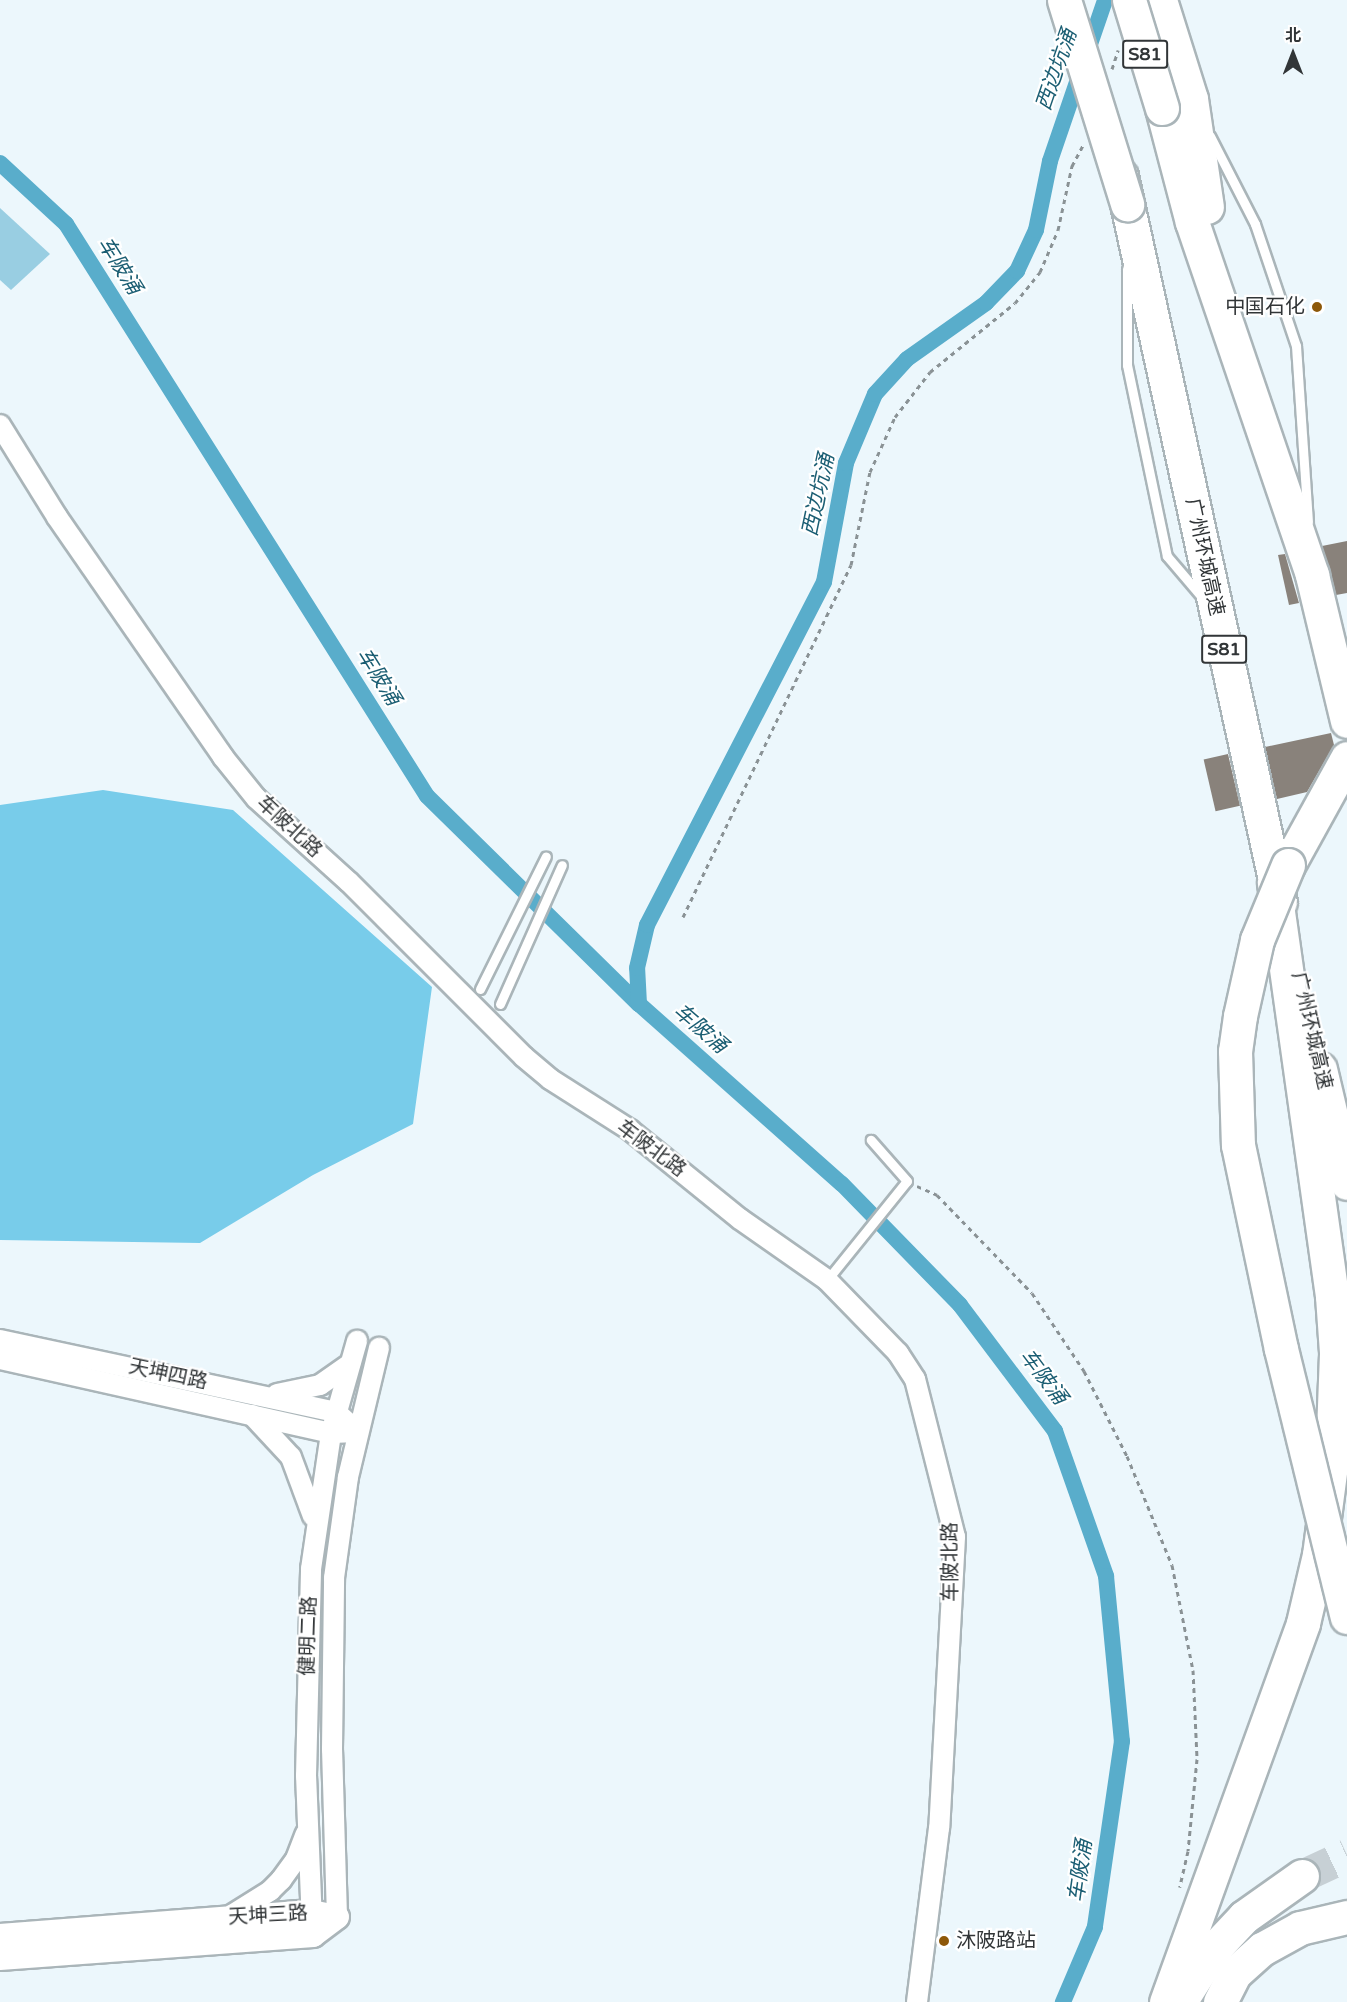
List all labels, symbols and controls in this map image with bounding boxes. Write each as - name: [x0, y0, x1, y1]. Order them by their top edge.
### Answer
- north arrow: [1263, 24, 1323, 84]
- water label: 西边坑涌: [1031, 26, 1083, 114]
- text: 北: [1285, 26, 1301, 46]
- road number: S81: [1121, 39, 1169, 69]
- water label: 车陂涌: [92, 233, 146, 299]
- place label: 中国石化: [1225, 295, 1305, 319]
- marker: 中国石化: [1310, 300, 1324, 314]
- water label: 西边坑涌: [798, 451, 840, 539]
- street label: 广州环城高速: [1180, 496, 1228, 618]
- road number: S81: [1200, 634, 1248, 664]
- water label: 车陂涌: [351, 644, 405, 710]
- street label: 车陂北路: [252, 791, 326, 863]
- street label: 广州环城高速: [1286, 970, 1336, 1092]
- water label: 车陂涌: [668, 999, 732, 1059]
- street label: 车陂北路: [612, 1115, 690, 1183]
- water label: 车陂涌: [1014, 1344, 1072, 1410]
- street label: 天坤四路: [126, 1355, 210, 1395]
- street label: 车陂北路: [939, 1522, 963, 1602]
- street label: 健明二路: [296, 1596, 322, 1676]
- water label: 车陂涌: [1064, 1838, 1098, 1904]
- street label: 天坤三路: [227, 1902, 309, 1930]
- place label: 沐陂路站: [956, 1929, 1036, 1953]
- marker: 沐陂路站: [937, 1934, 951, 1948]

